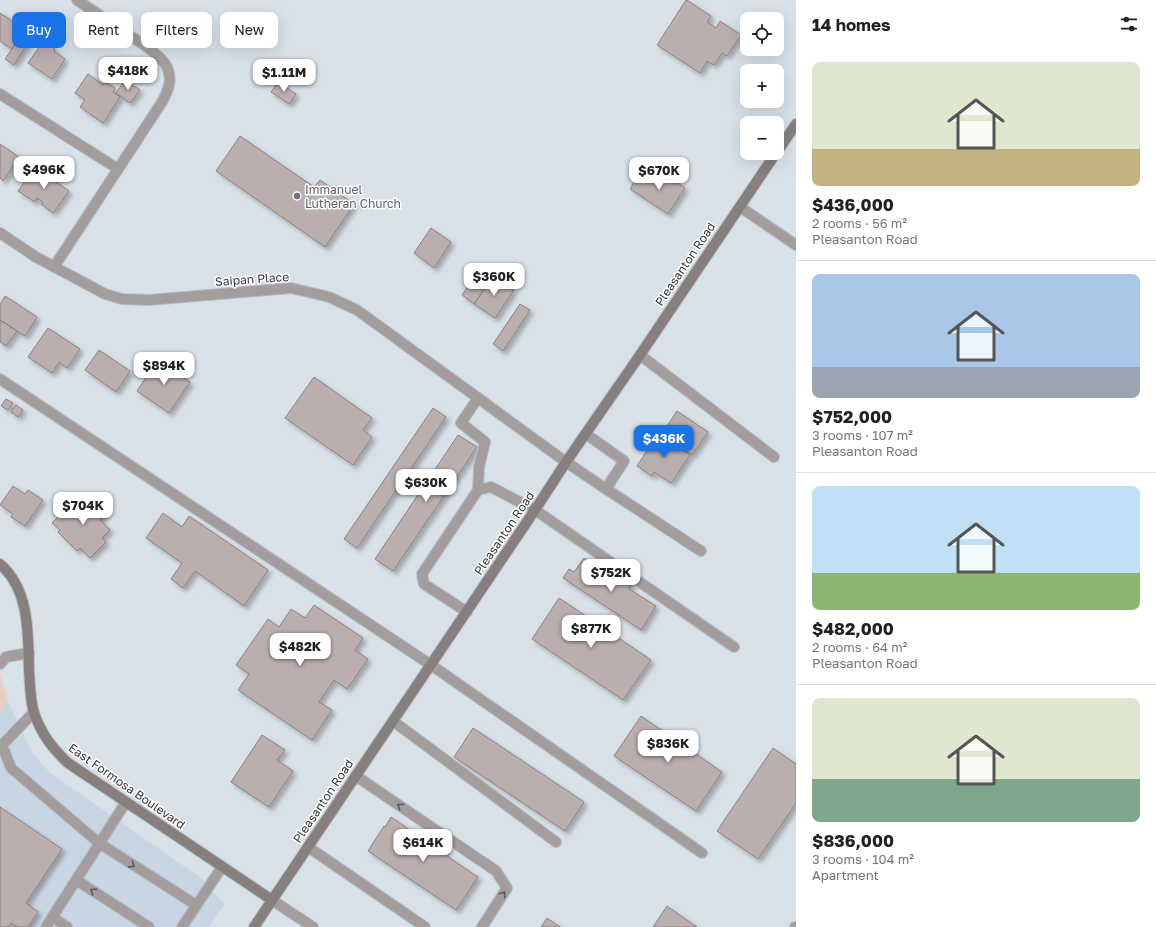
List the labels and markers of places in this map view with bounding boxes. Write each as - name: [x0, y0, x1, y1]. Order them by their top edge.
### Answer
- pin: $418K: [100, 57, 156, 91]
- pin: $1.11M: [251, 59, 317, 93]
- pin: $496K: [16, 156, 72, 190]
- pin: $670K: [631, 157, 687, 191]
- place label: Immanuel Lutheran Church: [305, 182, 401, 211]
- marker: Immanuel Lutheran Church: [292, 191, 302, 201]
- pin: $360K: [466, 263, 522, 297]
- pin: $894K: [136, 352, 192, 386]
- pin: $436K: [636, 425, 692, 459]
- pin: $630K: [398, 469, 454, 503]
- pin: $704K: [55, 492, 111, 526]
- pin: $752K: [583, 559, 639, 593]
- pin: $877K: [563, 615, 619, 649]
- pin: $482K: [272, 633, 328, 667]
- pin: $836K: [640, 730, 696, 764]
- pin: $614K: [395, 829, 451, 863]

